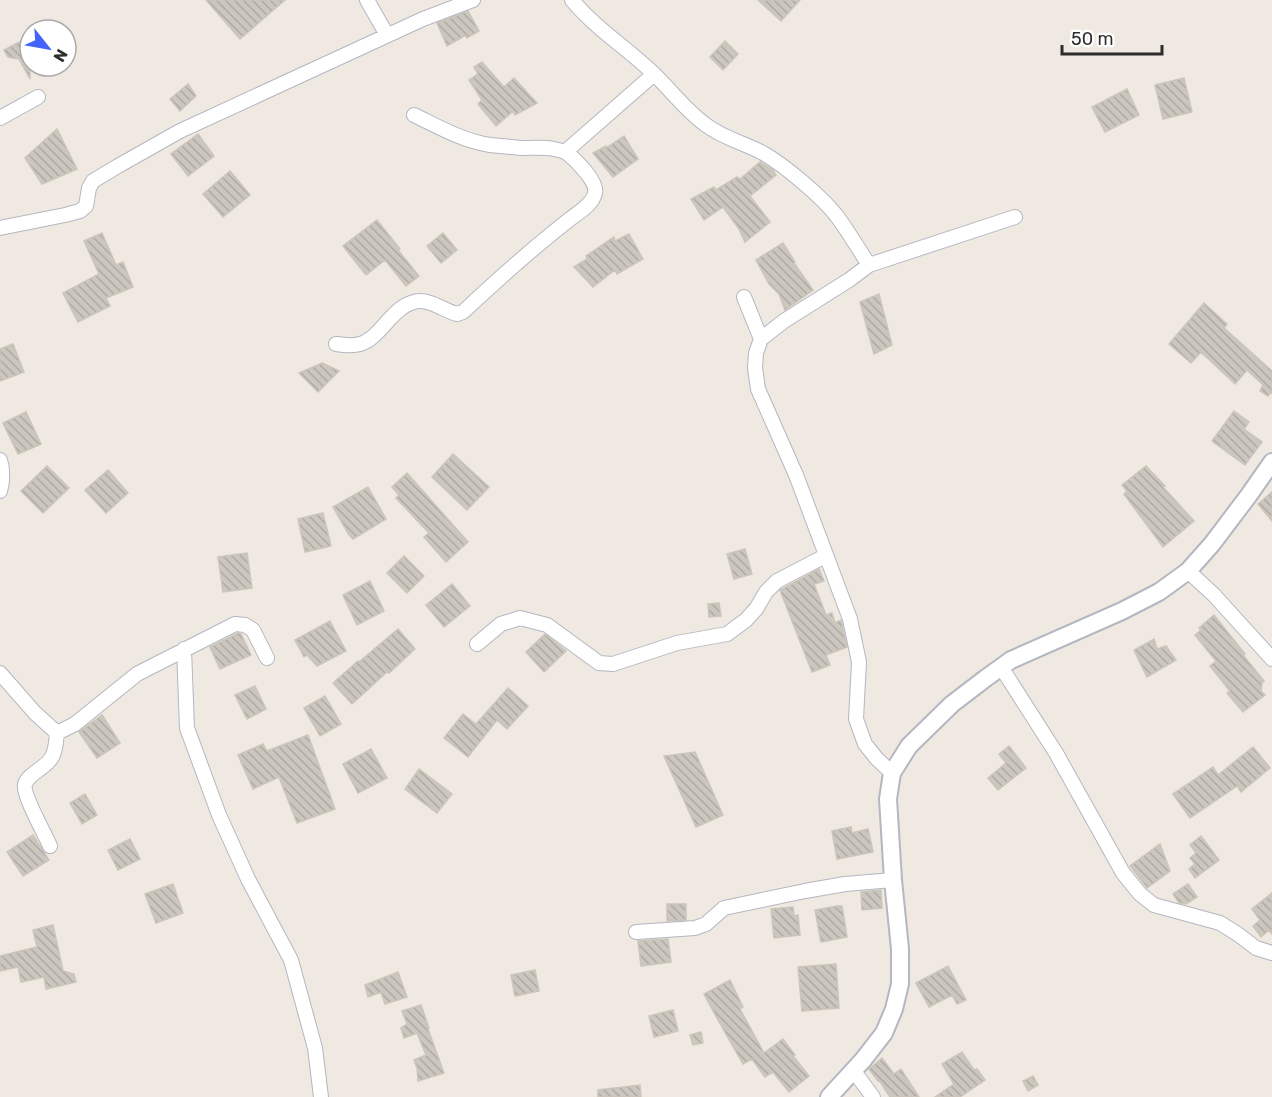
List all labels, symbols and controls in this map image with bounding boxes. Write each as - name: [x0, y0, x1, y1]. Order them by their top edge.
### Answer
- north arrow: [18, 18, 78, 78]
- scale bar: [1062, 18, 1162, 56]
- text: 50 m: [1071, 28, 1114, 50]
- text: N: [49, 46, 72, 65]

